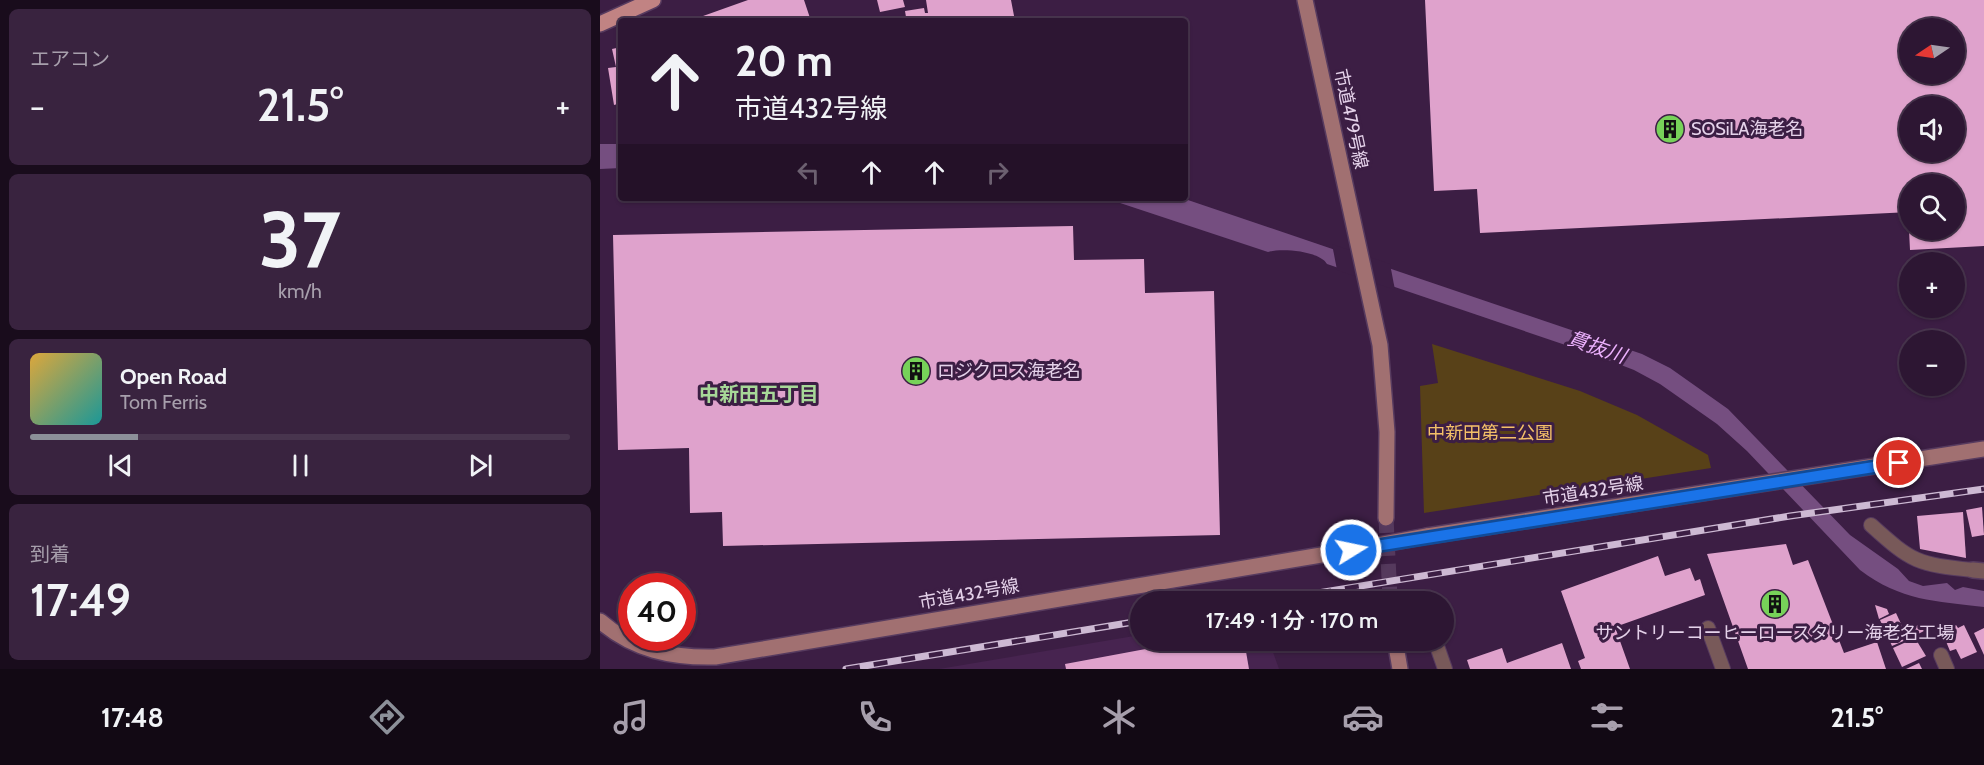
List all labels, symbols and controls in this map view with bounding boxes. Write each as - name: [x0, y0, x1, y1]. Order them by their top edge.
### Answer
- north arrow: [1899, 18, 1965, 84]
- map controls: [1899, 18, 1965, 396]
- text: 20 m: [735, 35, 833, 87]
- icon: ahead: [636, 42, 714, 120]
- text: エアコン: [30, 47, 110, 71]
- street label: 市道479号線: [1330, 67, 1372, 171]
- text: 21.5°: [257, 78, 343, 132]
- text: −: [30, 86, 45, 126]
- text: +: [555, 86, 570, 126]
- text: 市道432号線: [735, 92, 887, 125]
- button: sound: [1899, 96, 1965, 162]
- building icon: SOSiLA海老名: [1654, 113, 1686, 145]
- place label: SOSiLA海老名: [1691, 118, 1803, 140]
- icon: left: [792, 156, 825, 189]
- icon: ahead: [855, 156, 888, 189]
- icon: ahead: [918, 156, 951, 189]
- icon: right: [981, 156, 1014, 189]
- button: search: [1899, 174, 1965, 240]
- text: 37: [259, 192, 341, 287]
- button: +: [1899, 252, 1965, 318]
- text: km/h: [278, 279, 322, 303]
- water label: 貫抜川: [1565, 326, 1631, 369]
- button: −: [1899, 330, 1965, 396]
- building icon: ロジクロス海老名: [900, 355, 932, 387]
- place label: ロジクロス海老名: [937, 360, 1081, 382]
- text: Open Road: [120, 363, 227, 390]
- district label: 中新田五丁目: [699, 382, 819, 406]
- text: Tom Ferris: [120, 390, 207, 414]
- park label: 中新田第二公園: [1427, 422, 1553, 444]
- pin: [1873, 437, 1924, 488]
- icon: arrive: [1882, 446, 1915, 479]
- icon: previous: [104, 449, 137, 482]
- icon: pause: [284, 449, 317, 482]
- icon: next: [464, 449, 497, 482]
- street label: 市道432号線: [1541, 472, 1645, 510]
- position arrow: [1319, 518, 1383, 582]
- text: 到着: [30, 542, 70, 566]
- text: 17:49: [30, 573, 131, 627]
- speed limit sign: 40: [618, 573, 696, 651]
- street label: 市道432号線: [917, 574, 1021, 614]
- building icon: サントリーコーヒーロースタリー海老名工場: [1759, 588, 1791, 620]
- text: 17:49 · 1 分 · 170 m: [1206, 607, 1378, 634]
- place label: サントリーコーヒーロースタリー海老名工場: [1595, 622, 1955, 644]
- icon: directions: [366, 696, 408, 738]
- icon: music: [610, 696, 652, 738]
- icon: phone: [854, 696, 896, 738]
- icon: climate: [1098, 696, 1140, 738]
- icon: car: [1342, 696, 1384, 738]
- icon: filters: [1586, 696, 1628, 738]
- text: 17:48: [101, 701, 164, 734]
- text: 21.5°: [1830, 701, 1883, 734]

